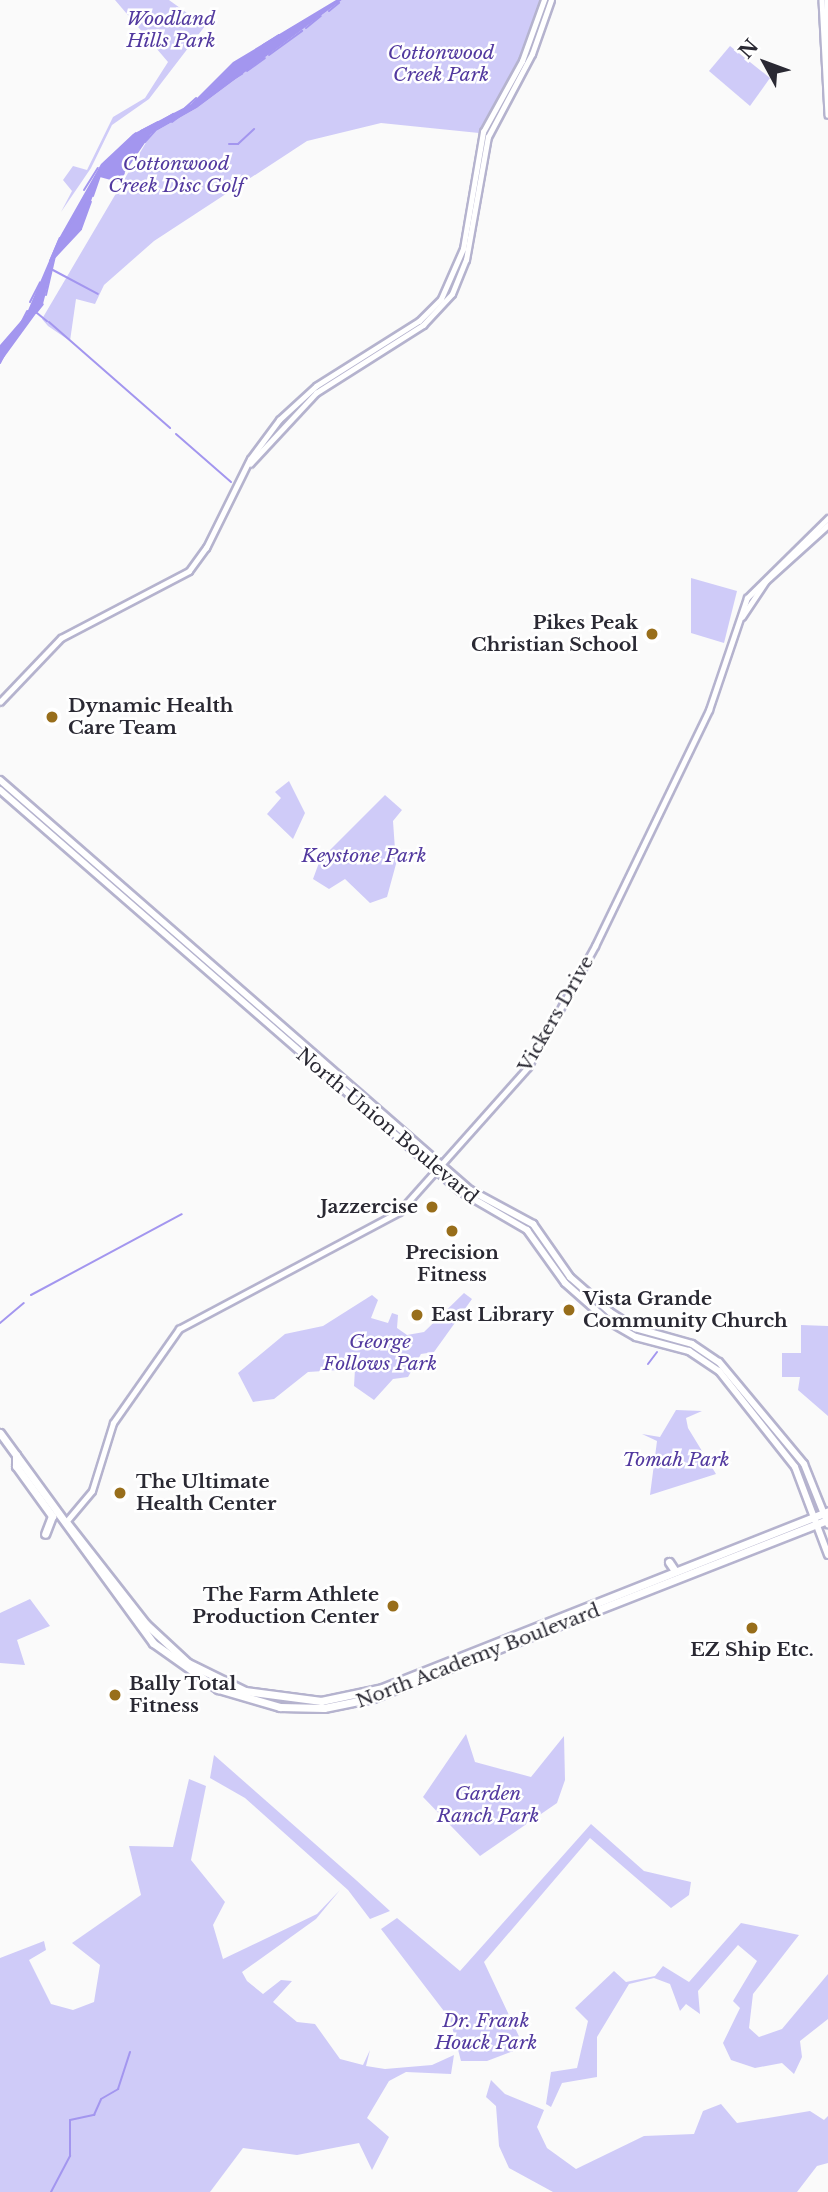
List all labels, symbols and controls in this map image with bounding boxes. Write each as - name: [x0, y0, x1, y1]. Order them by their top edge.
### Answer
- park label: Woodland Hills Park: [126, 8, 216, 52]
- north arrow: [730, 28, 800, 98]
- text: N: [734, 35, 763, 63]
- park label: Cottonwood Creek Park: [388, 42, 494, 86]
- park label: Cottonwood Creek Disc Golf: [108, 153, 244, 197]
- place label: Pikes Peak Christian School: [471, 612, 638, 656]
- marker: Pikes Peak Christian School: [644, 626, 660, 642]
- place label: Dynamic Health Care Team: [68, 695, 233, 739]
- marker: Dynamic Health Care Team: [42, 707, 62, 727]
- park label: Keystone Park: [302, 845, 426, 867]
- street label: Vickers Drive: [513, 952, 599, 1076]
- street label: North Union Boulevard: [291, 1043, 483, 1209]
- place label: Jazzercise: [320, 1196, 418, 1218]
- marker: Jazzercise: [424, 1199, 440, 1215]
- marker: Precision Fitness: [444, 1223, 460, 1239]
- place label: Precision Fitness: [405, 1242, 499, 1286]
- place label: Vista Grande Community Church: [583, 1288, 788, 1332]
- marker: Vista Grande Community Church: [561, 1302, 577, 1318]
- place label: East Library: [431, 1304, 554, 1326]
- marker: East Library: [409, 1307, 425, 1323]
- park label: George Follows Park: [323, 1331, 437, 1375]
- park label: Tomah Park: [622, 1449, 730, 1471]
- place label: The Ultimate Health Center: [136, 1471, 277, 1515]
- marker: The Ultimate Health Center: [110, 1483, 130, 1503]
- place label: The Farm Athlete Production Center: [192, 1584, 379, 1628]
- marker: The Farm Athlete Production Center: [385, 1598, 401, 1614]
- street label: North Academy Boulevard: [352, 1599, 604, 1713]
- marker: EZ Ship Etc.: [744, 1620, 760, 1636]
- place label: EZ Ship Etc.: [690, 1639, 814, 1661]
- place label: Bally Total Fitness: [129, 1673, 237, 1717]
- marker: Bally Total Fitness: [107, 1687, 123, 1703]
- park label: Garden Ranch Park: [436, 1783, 540, 1827]
- park label: Dr. Frank Houck Park: [435, 2010, 537, 2054]

